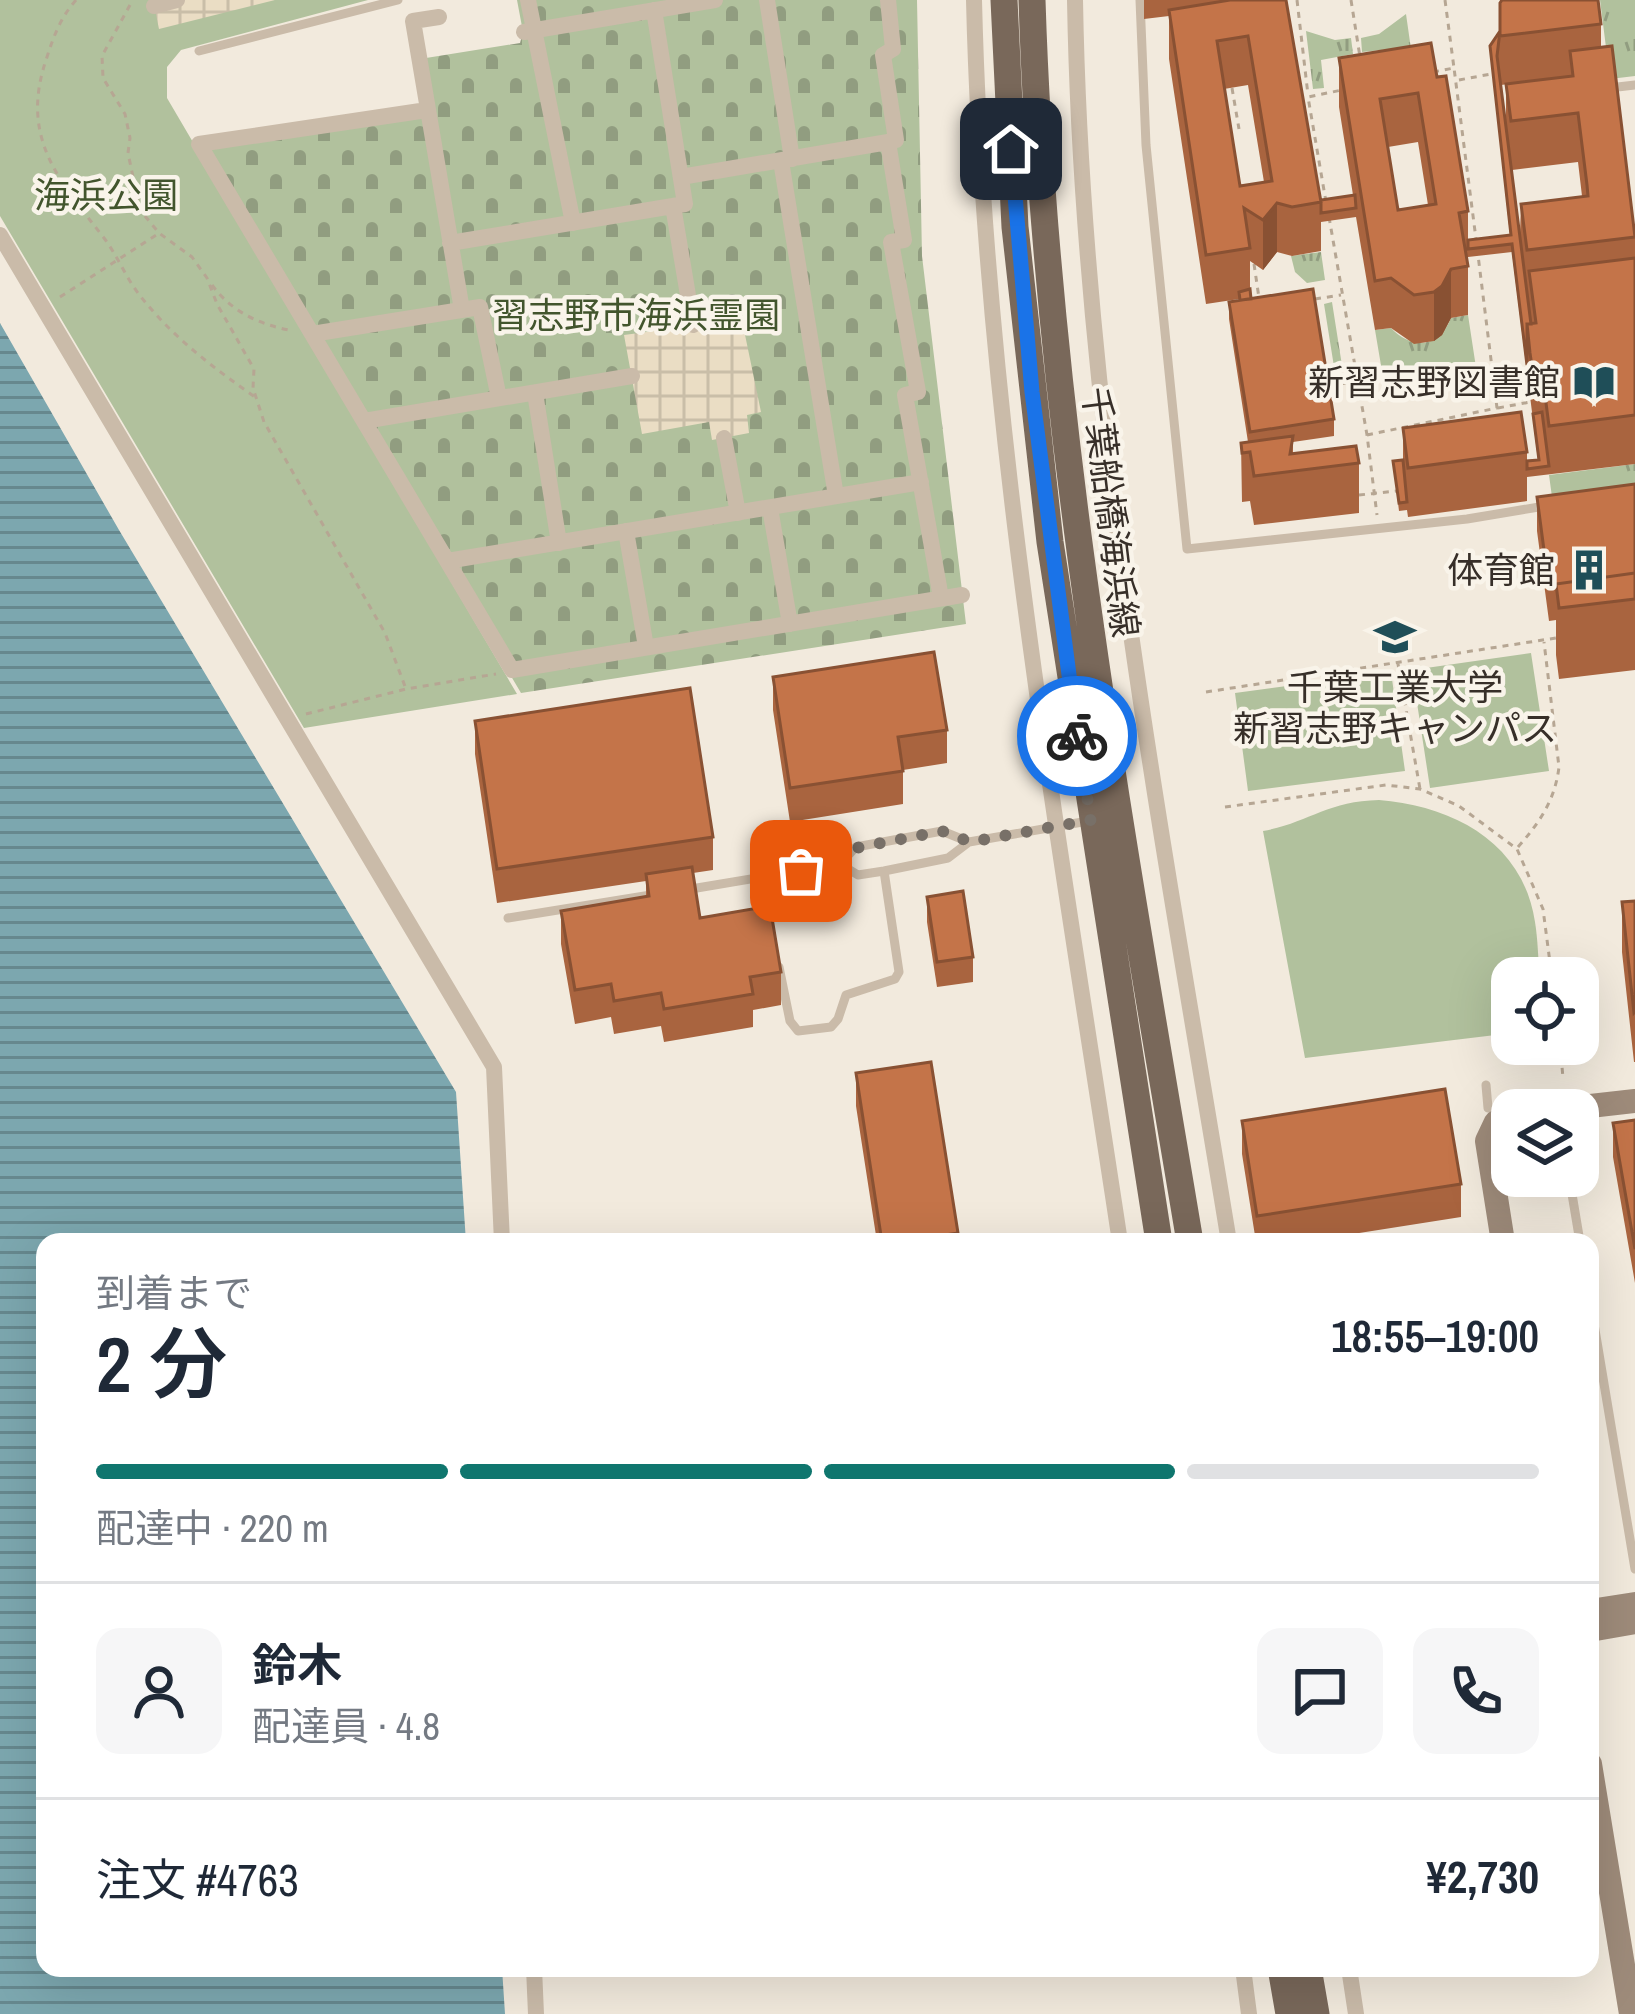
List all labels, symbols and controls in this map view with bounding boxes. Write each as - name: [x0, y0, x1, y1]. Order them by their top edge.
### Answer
- pin: [960, 98, 1062, 200]
- icon: home: [978, 116, 1044, 182]
- park label: 海浜公園: [34, 171, 178, 219]
- park label: 習志野市海浜霊園: [492, 291, 780, 339]
- place label: 新習志野図書館: [1308, 358, 1560, 406]
- library icon: 新習志野図書館: [1571, 359, 1617, 405]
- street label: 千葉船橋海浜線: [1072, 384, 1150, 640]
- place label: 体育館: [1447, 546, 1555, 594]
- building icon: 体育館: [1566, 547, 1612, 593]
- school or university icon: 千葉工業大学 新習志野キャンパス: [1372, 614, 1418, 660]
- place label: 千葉工業大学 新習志野キャンパス: [1233, 663, 1557, 752]
- courier: [1017, 676, 1137, 796]
- icon: bike: [1044, 703, 1110, 769]
- pin: [750, 820, 852, 922]
- icon: bag: [768, 838, 834, 904]
- map controls: [1491, 957, 1599, 1197]
- button: locate: [1491, 957, 1599, 1065]
- button: layers: [1491, 1089, 1599, 1197]
- text: 到着まで: [96, 1267, 252, 1319]
- text: 18:55–19:00: [1331, 1305, 1539, 1366]
- text: 2 分: [96, 1311, 227, 1416]
- text: 配達中 · 220 m: [96, 1502, 329, 1554]
- button: person: [96, 1628, 222, 1754]
- button: chat: [1257, 1628, 1383, 1754]
- button: phone: [1413, 1628, 1539, 1754]
- text: 鈴木: [252, 1634, 342, 1695]
- text: 配達員 · 4.8: [252, 1700, 440, 1752]
- text: ¥2,730: [1426, 1846, 1539, 1907]
- text: 注文 #4763: [96, 1849, 299, 1910]

